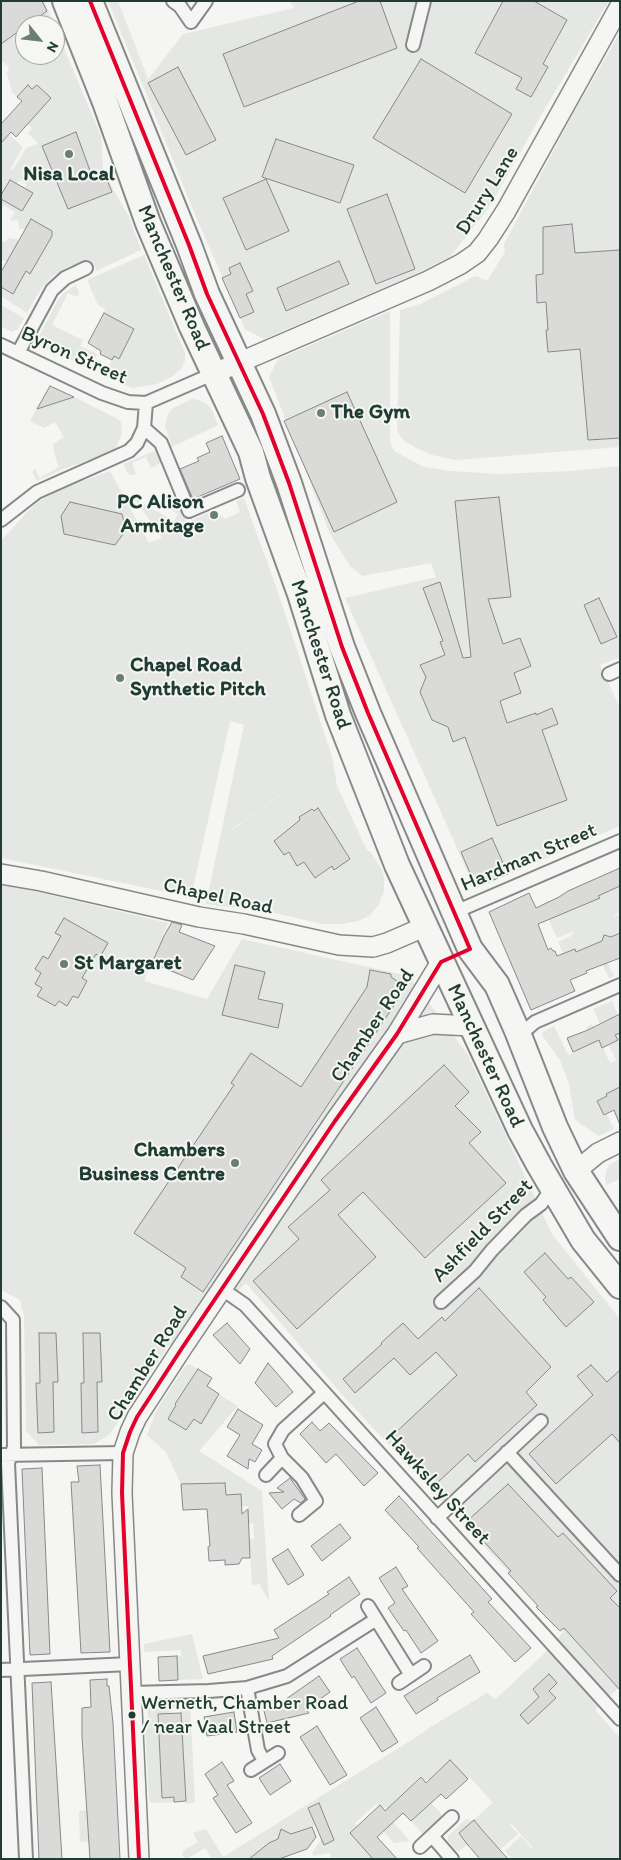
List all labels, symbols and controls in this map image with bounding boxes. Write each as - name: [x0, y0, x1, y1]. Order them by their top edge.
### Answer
- north arrow: [15, 15, 65, 65]
- text: N: [43, 39, 62, 55]
- street label: Drury Lane: [451, 142, 525, 240]
- marker: Nisa Local: [63, 148, 75, 160]
- place label: Nisa Local: [23, 162, 115, 188]
- street label: Manchester Road: [131, 201, 215, 355]
- street label: Byron Street: [17, 321, 131, 391]
- place label: The Gym: [331, 400, 410, 426]
- marker: The Gym: [315, 407, 327, 419]
- place label: PC Alison Armitage: [117, 490, 204, 540]
- marker: PC Alison Armitage: [208, 509, 220, 521]
- street label: Manchester Road: [284, 577, 356, 733]
- place label: Chapel Road Synthetic Pitch: [130, 653, 266, 703]
- marker: Chapel Road Synthetic Pitch: [114, 672, 126, 684]
- street label: Hardman Street: [457, 818, 601, 898]
- street label: Chapel Road: [161, 873, 275, 921]
- place label: St Margaret: [74, 951, 182, 977]
- marker: St Margaret: [58, 958, 70, 970]
- street label: Chamber Road: [326, 964, 420, 1088]
- street label: Manchester Road: [441, 980, 529, 1132]
- place label: Chambers Business Centre: [79, 1138, 225, 1188]
- marker: Chambers Business Centre: [229, 1157, 241, 1169]
- street label: Ashfield Street: [427, 1174, 539, 1288]
- street label: Chamber Road: [102, 1301, 194, 1427]
- street label: Hawksley Street: [379, 1425, 495, 1551]
- place label: Werneth, Chamber Road / near Vaal Street: [141, 1692, 348, 1739]
- marker: Werneth, Chamber Road / near Vaal Street: [127, 1710, 137, 1720]

